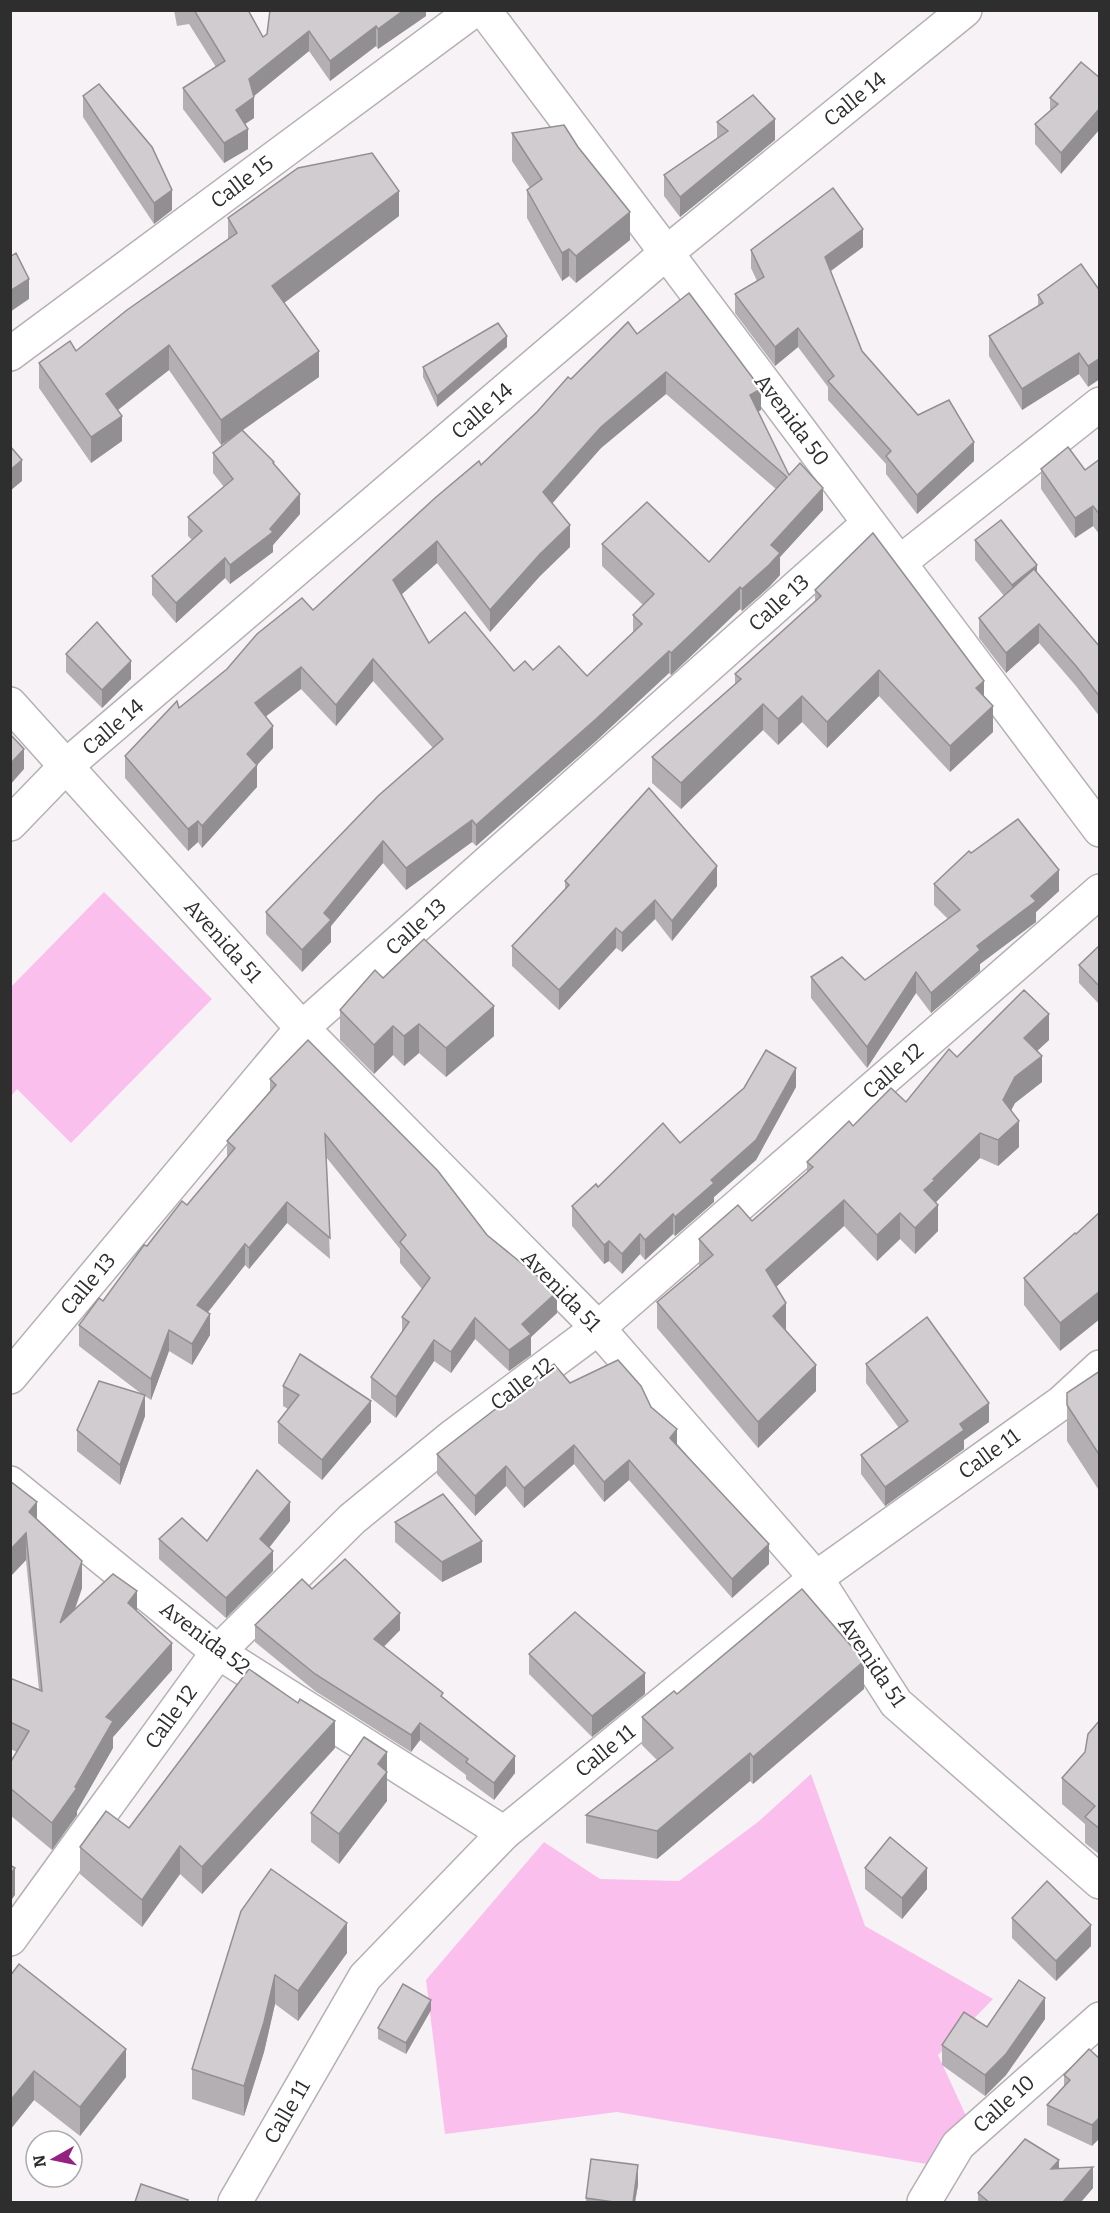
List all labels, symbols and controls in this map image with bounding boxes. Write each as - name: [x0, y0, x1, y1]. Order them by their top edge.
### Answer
- street label: Calle 14: [818, 66, 892, 132]
- street label: Calle 15: [205, 150, 279, 214]
- street label: Avenida 50: [749, 369, 835, 471]
- street label: Calle 14: [446, 377, 518, 445]
- street label: Calle 13: [743, 569, 815, 637]
- street label: Calle 14: [77, 693, 149, 761]
- street label: Calle 13: [380, 893, 452, 961]
- street label: Avenida 51: [179, 894, 267, 988]
- street label: Calle 12: [857, 1037, 929, 1105]
- street label: Avenida 51: [516, 1245, 606, 1337]
- street label: Calle 13: [55, 1248, 121, 1320]
- street label: Calle 12: [485, 1352, 559, 1416]
- street label: Calle 11: [953, 1423, 1025, 1485]
- street label: Avenida 52: [155, 1596, 255, 1680]
- street label: Avenida 51: [832, 1612, 912, 1712]
- street label: Calle 12: [139, 1680, 203, 1754]
- street label: Calle 11: [570, 1719, 641, 1783]
- street label: Calle 10: [968, 2069, 1040, 2139]
- street label: Calle 11: [258, 2075, 316, 2149]
- north arrow: [24, 2129, 84, 2189]
- text: N: [29, 2154, 50, 2169]

